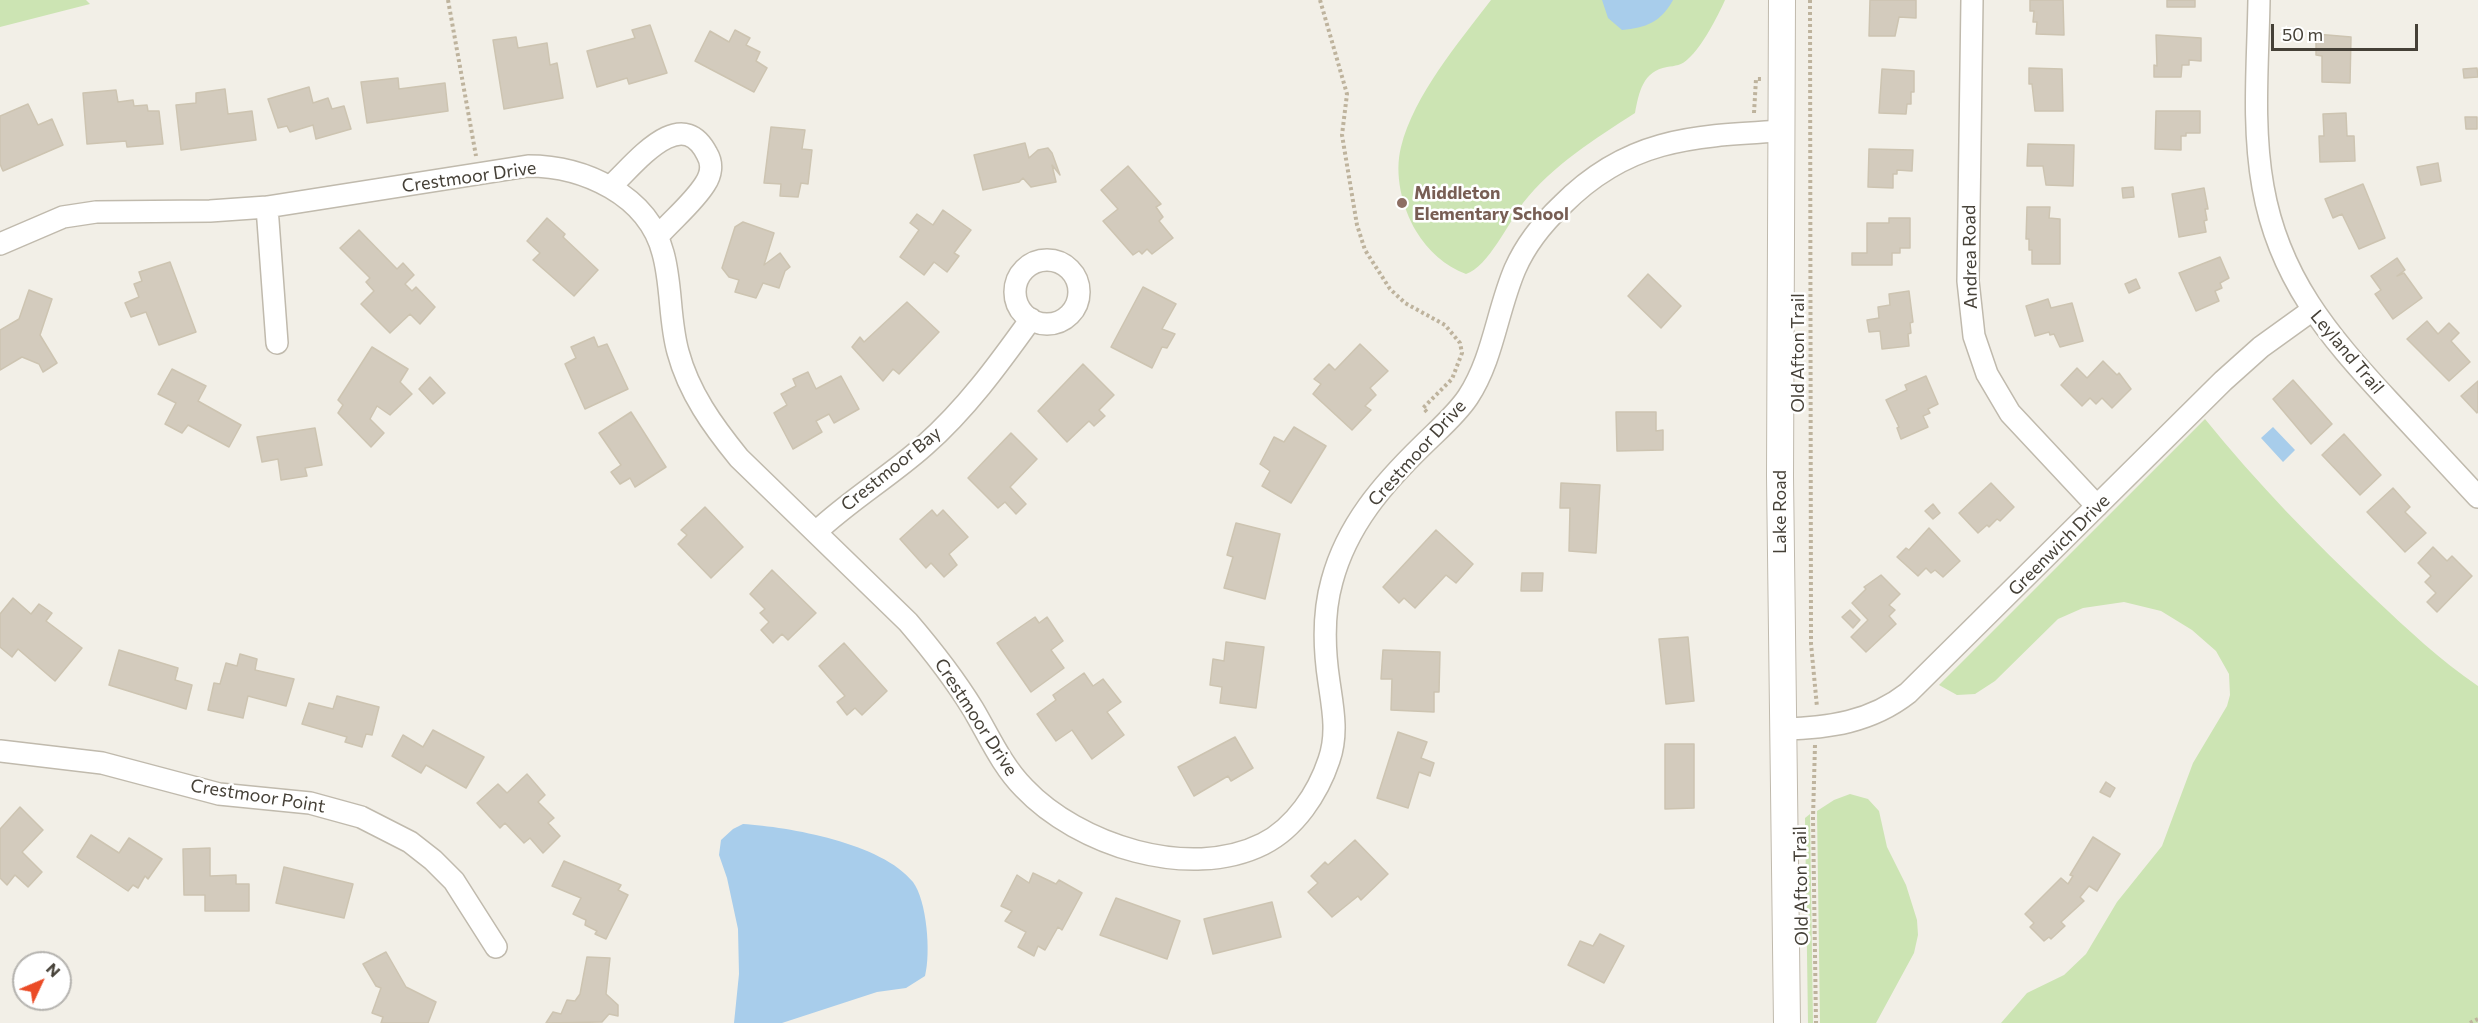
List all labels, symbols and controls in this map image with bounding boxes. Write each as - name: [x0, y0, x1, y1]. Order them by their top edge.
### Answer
- scale bar: [2274, 12, 2421, 50]
- text: 50 m: [2282, 23, 2323, 45]
- street label: Crestmoor Drive: [400, 157, 538, 197]
- place label: Middleton Elementary School: [1414, 182, 1569, 224]
- marker: Middleton Elementary School: [1395, 196, 1409, 210]
- street label: Andrea Road: [1958, 205, 1982, 309]
- street label: Old Afton Trail: [1787, 293, 1809, 413]
- street label: Leyland Trail: [2306, 306, 2388, 398]
- street label: Crestmoor Drive: [1364, 395, 1470, 511]
- street label: Crestmoor Bay: [837, 422, 945, 516]
- street label: Lake Road: [1769, 470, 1791, 554]
- street label: Greenwich Drive: [2004, 490, 2114, 600]
- street label: Crestmoor Drive: [930, 654, 1022, 780]
- street label: Crestmoor Point: [189, 775, 327, 817]
- street label: Old Afton Trail: [1789, 826, 1813, 946]
- north arrow: [12, 951, 72, 1011]
- text: N: [43, 959, 65, 980]

